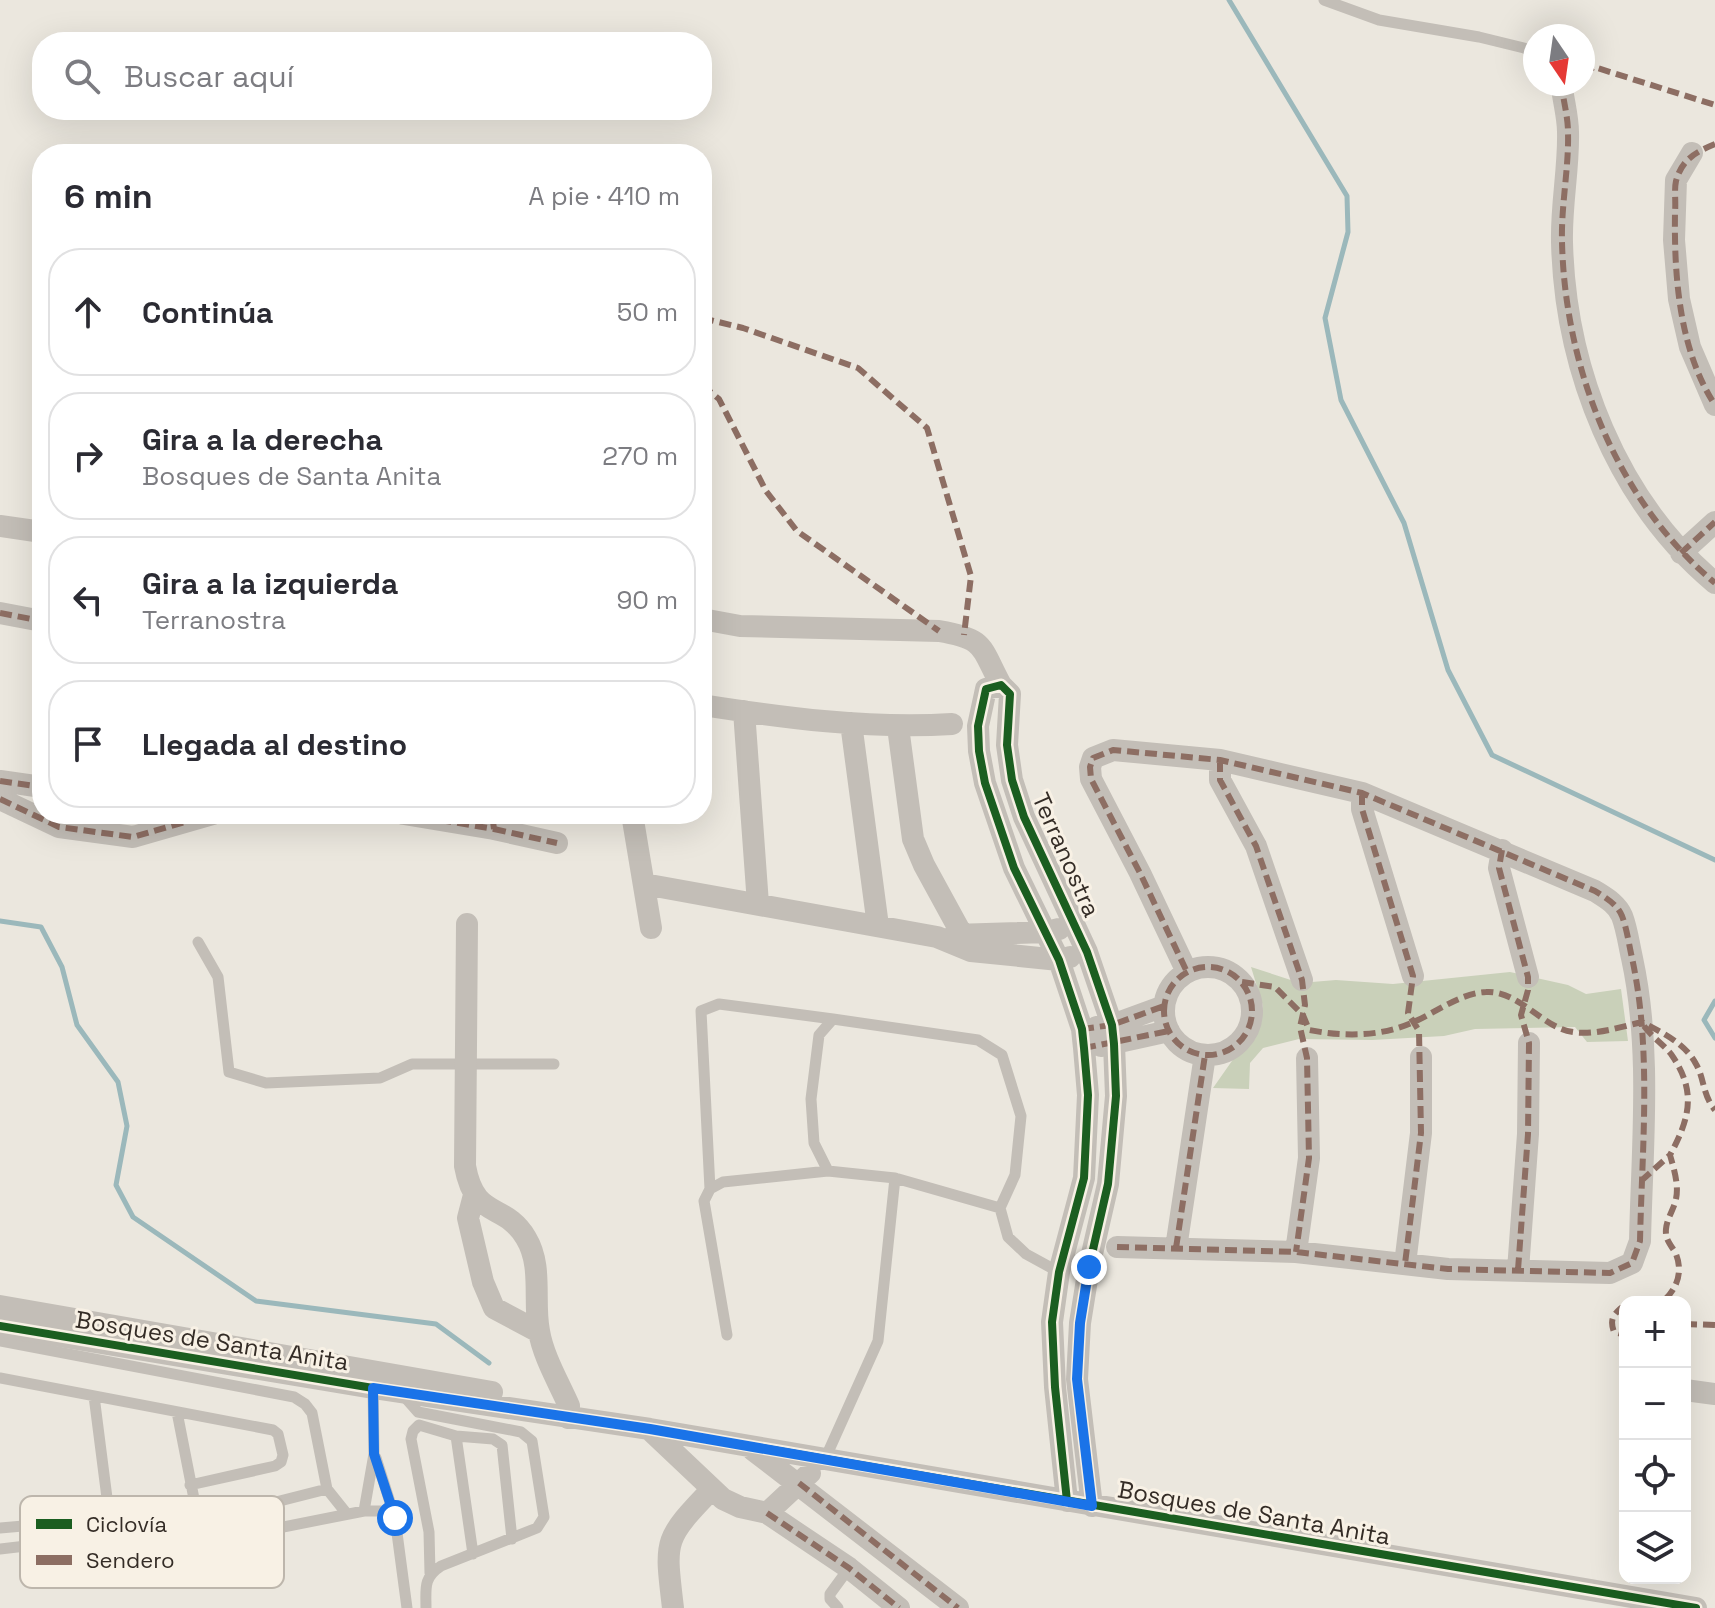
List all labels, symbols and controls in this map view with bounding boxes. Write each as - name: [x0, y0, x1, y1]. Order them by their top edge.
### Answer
- north arrow: [1523, 24, 1595, 96]
- search box: [32, 32, 712, 120]
- icon: search: [60, 54, 104, 98]
- text: Buscar aquí: [124, 57, 294, 96]
- text: 6 min: [64, 175, 153, 218]
- text: A pie · 410 m: [528, 179, 680, 213]
- icon: ahead: [66, 290, 110, 334]
- text: Continúa: [142, 293, 273, 332]
- text: 50 m: [617, 295, 678, 329]
- text: Gira a la derecha: [142, 420, 383, 459]
- icon: right: [66, 434, 110, 478]
- text: 270 m: [602, 439, 678, 473]
- text: Bosques de Santa Anita: [142, 459, 441, 493]
- text: Gira a la izquierda: [142, 564, 398, 603]
- icon: left: [66, 578, 110, 622]
- text: 90 m: [616, 583, 678, 617]
- text: Terranostra: [142, 603, 286, 637]
- icon: arrive: [66, 722, 110, 766]
- text: Llegada al destino: [142, 725, 407, 764]
- street label: Terranostra: [1025, 788, 1108, 922]
- route end: [1071, 1249, 1107, 1285]
- map controls: [1619, 1296, 1691, 1584]
- button: +: [1619, 1296, 1691, 1368]
- street label: Bosques de Santa Anita: [73, 1304, 351, 1377]
- button: −: [1619, 1368, 1691, 1440]
- button: locate: [1619, 1440, 1691, 1512]
- street label: Bosques de Santa Anita: [1115, 1473, 1393, 1552]
- legend: [20, 1496, 284, 1588]
- route start: [377, 1500, 413, 1536]
- text: Ciclovía: [86, 1510, 167, 1538]
- button: layers: [1619, 1512, 1691, 1584]
- text: Sendero: [86, 1546, 175, 1574]

